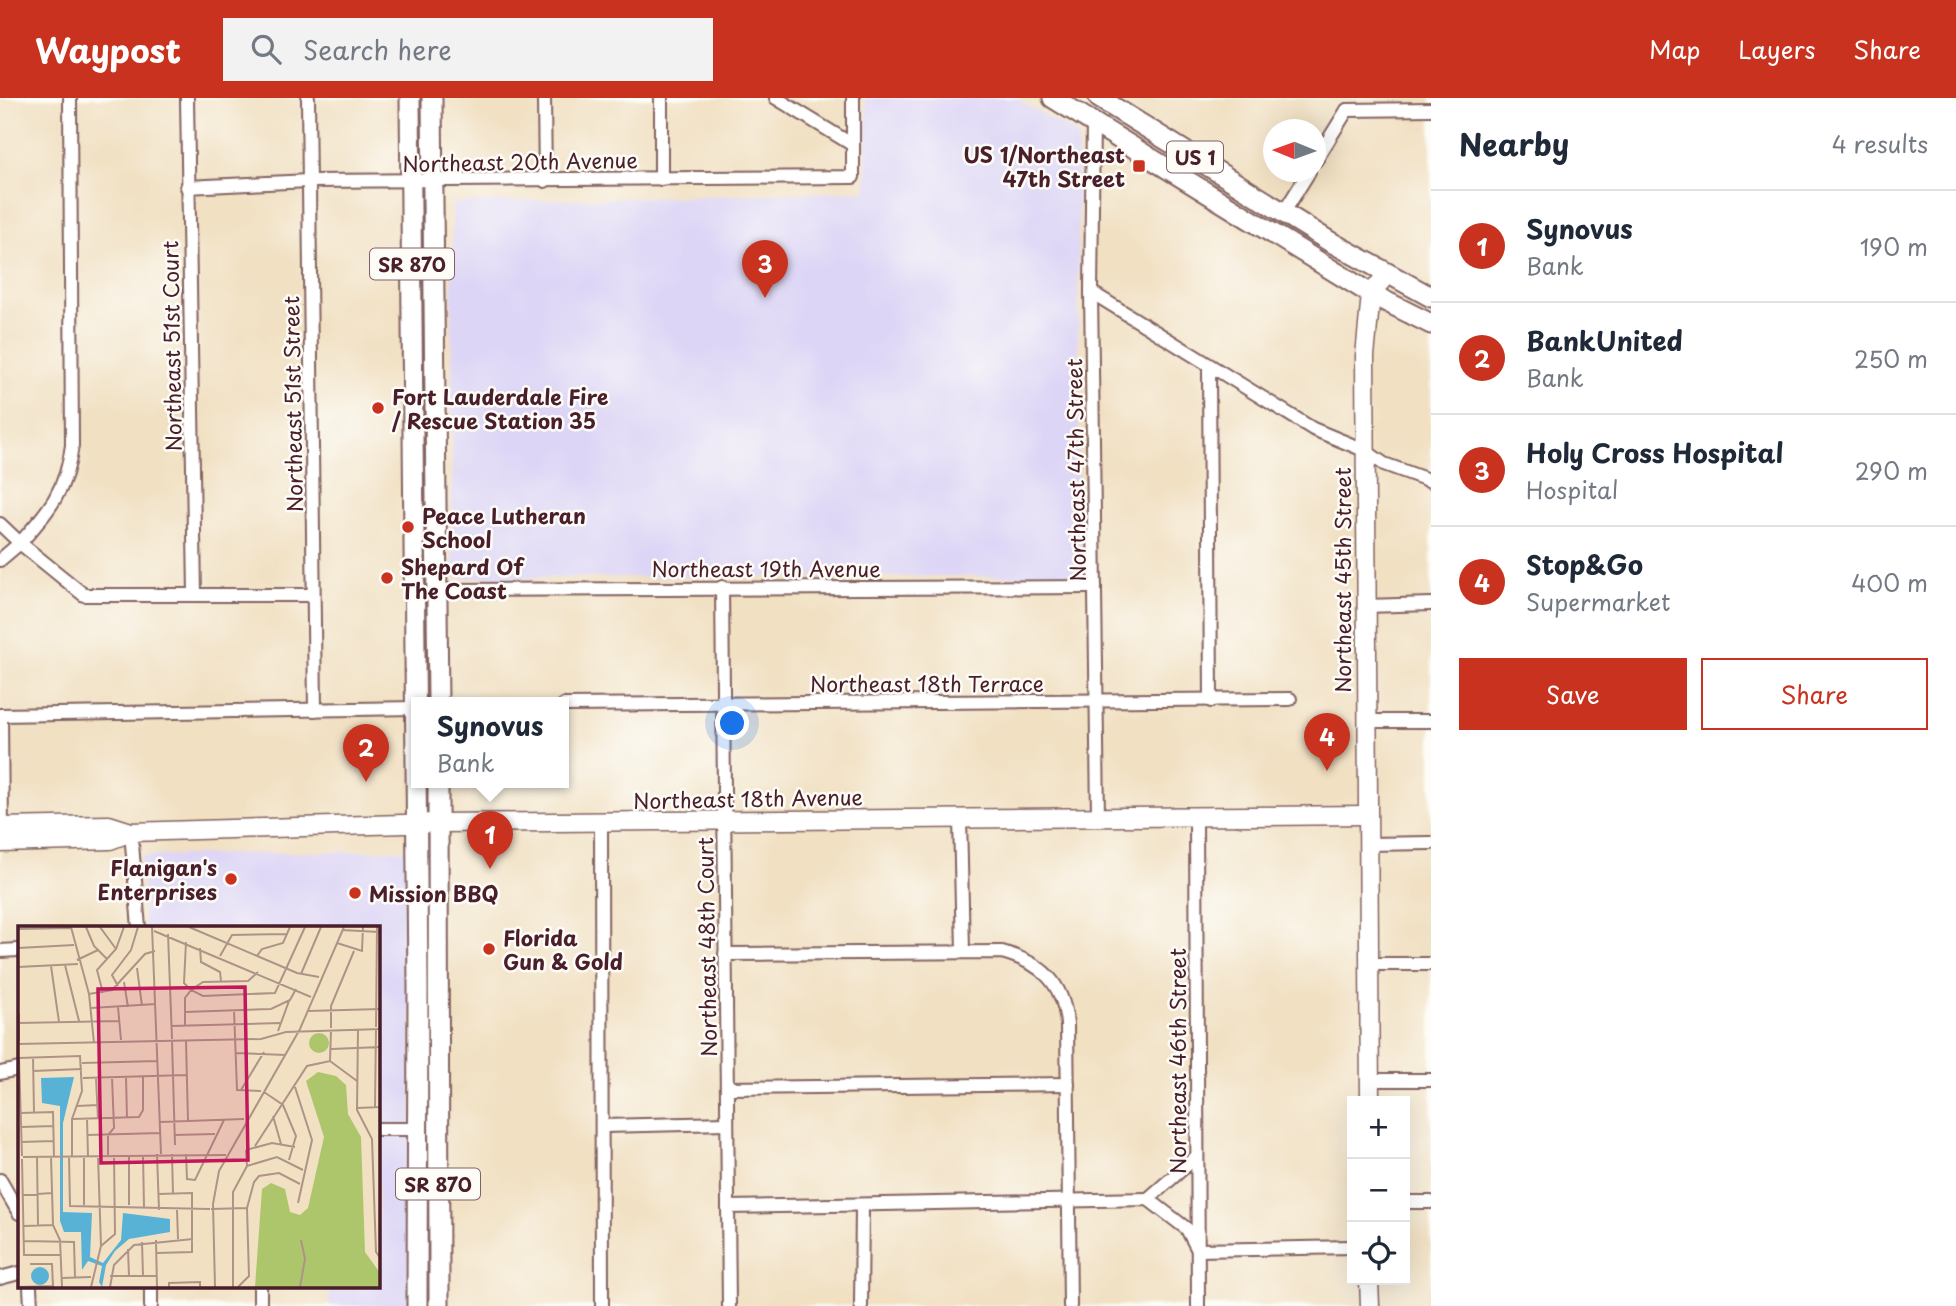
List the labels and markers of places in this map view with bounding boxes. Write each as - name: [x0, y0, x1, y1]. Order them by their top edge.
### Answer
- place label: US 1/Northeast 47th Street: [963, 138, 1125, 194]
- marker: US 1/Northeast 47th Street: [1131, 158, 1147, 174]
- pin: 3: [742, 240, 788, 298]
- place label: Fort Lauderdale Fire / Rescue Station 35: [391, 380, 608, 436]
- marker: Fort Lauderdale Fire / Rescue Station 35: [370, 400, 386, 416]
- place label: Peace Lutheran School: [422, 499, 586, 555]
- marker: Peace Lutheran School: [400, 519, 416, 535]
- place label: Shepard Of The Coast: [401, 550, 525, 606]
- marker: Shepard Of The Coast: [379, 570, 395, 586]
- pin: 4: [1304, 713, 1350, 771]
- pin: 2: [343, 724, 389, 782]
- pin: 1: [467, 811, 513, 869]
- place label: Flanigan's Enterprises: [98, 851, 217, 907]
- marker: Flanigan's Enterprises: [223, 871, 239, 887]
- place label: Mission BBQ: [369, 877, 499, 909]
- marker: Mission BBQ: [347, 885, 363, 901]
- place label: Florida Gun & Gold: [503, 921, 623, 977]
- marker: Florida Gun & Gold: [481, 941, 497, 957]

